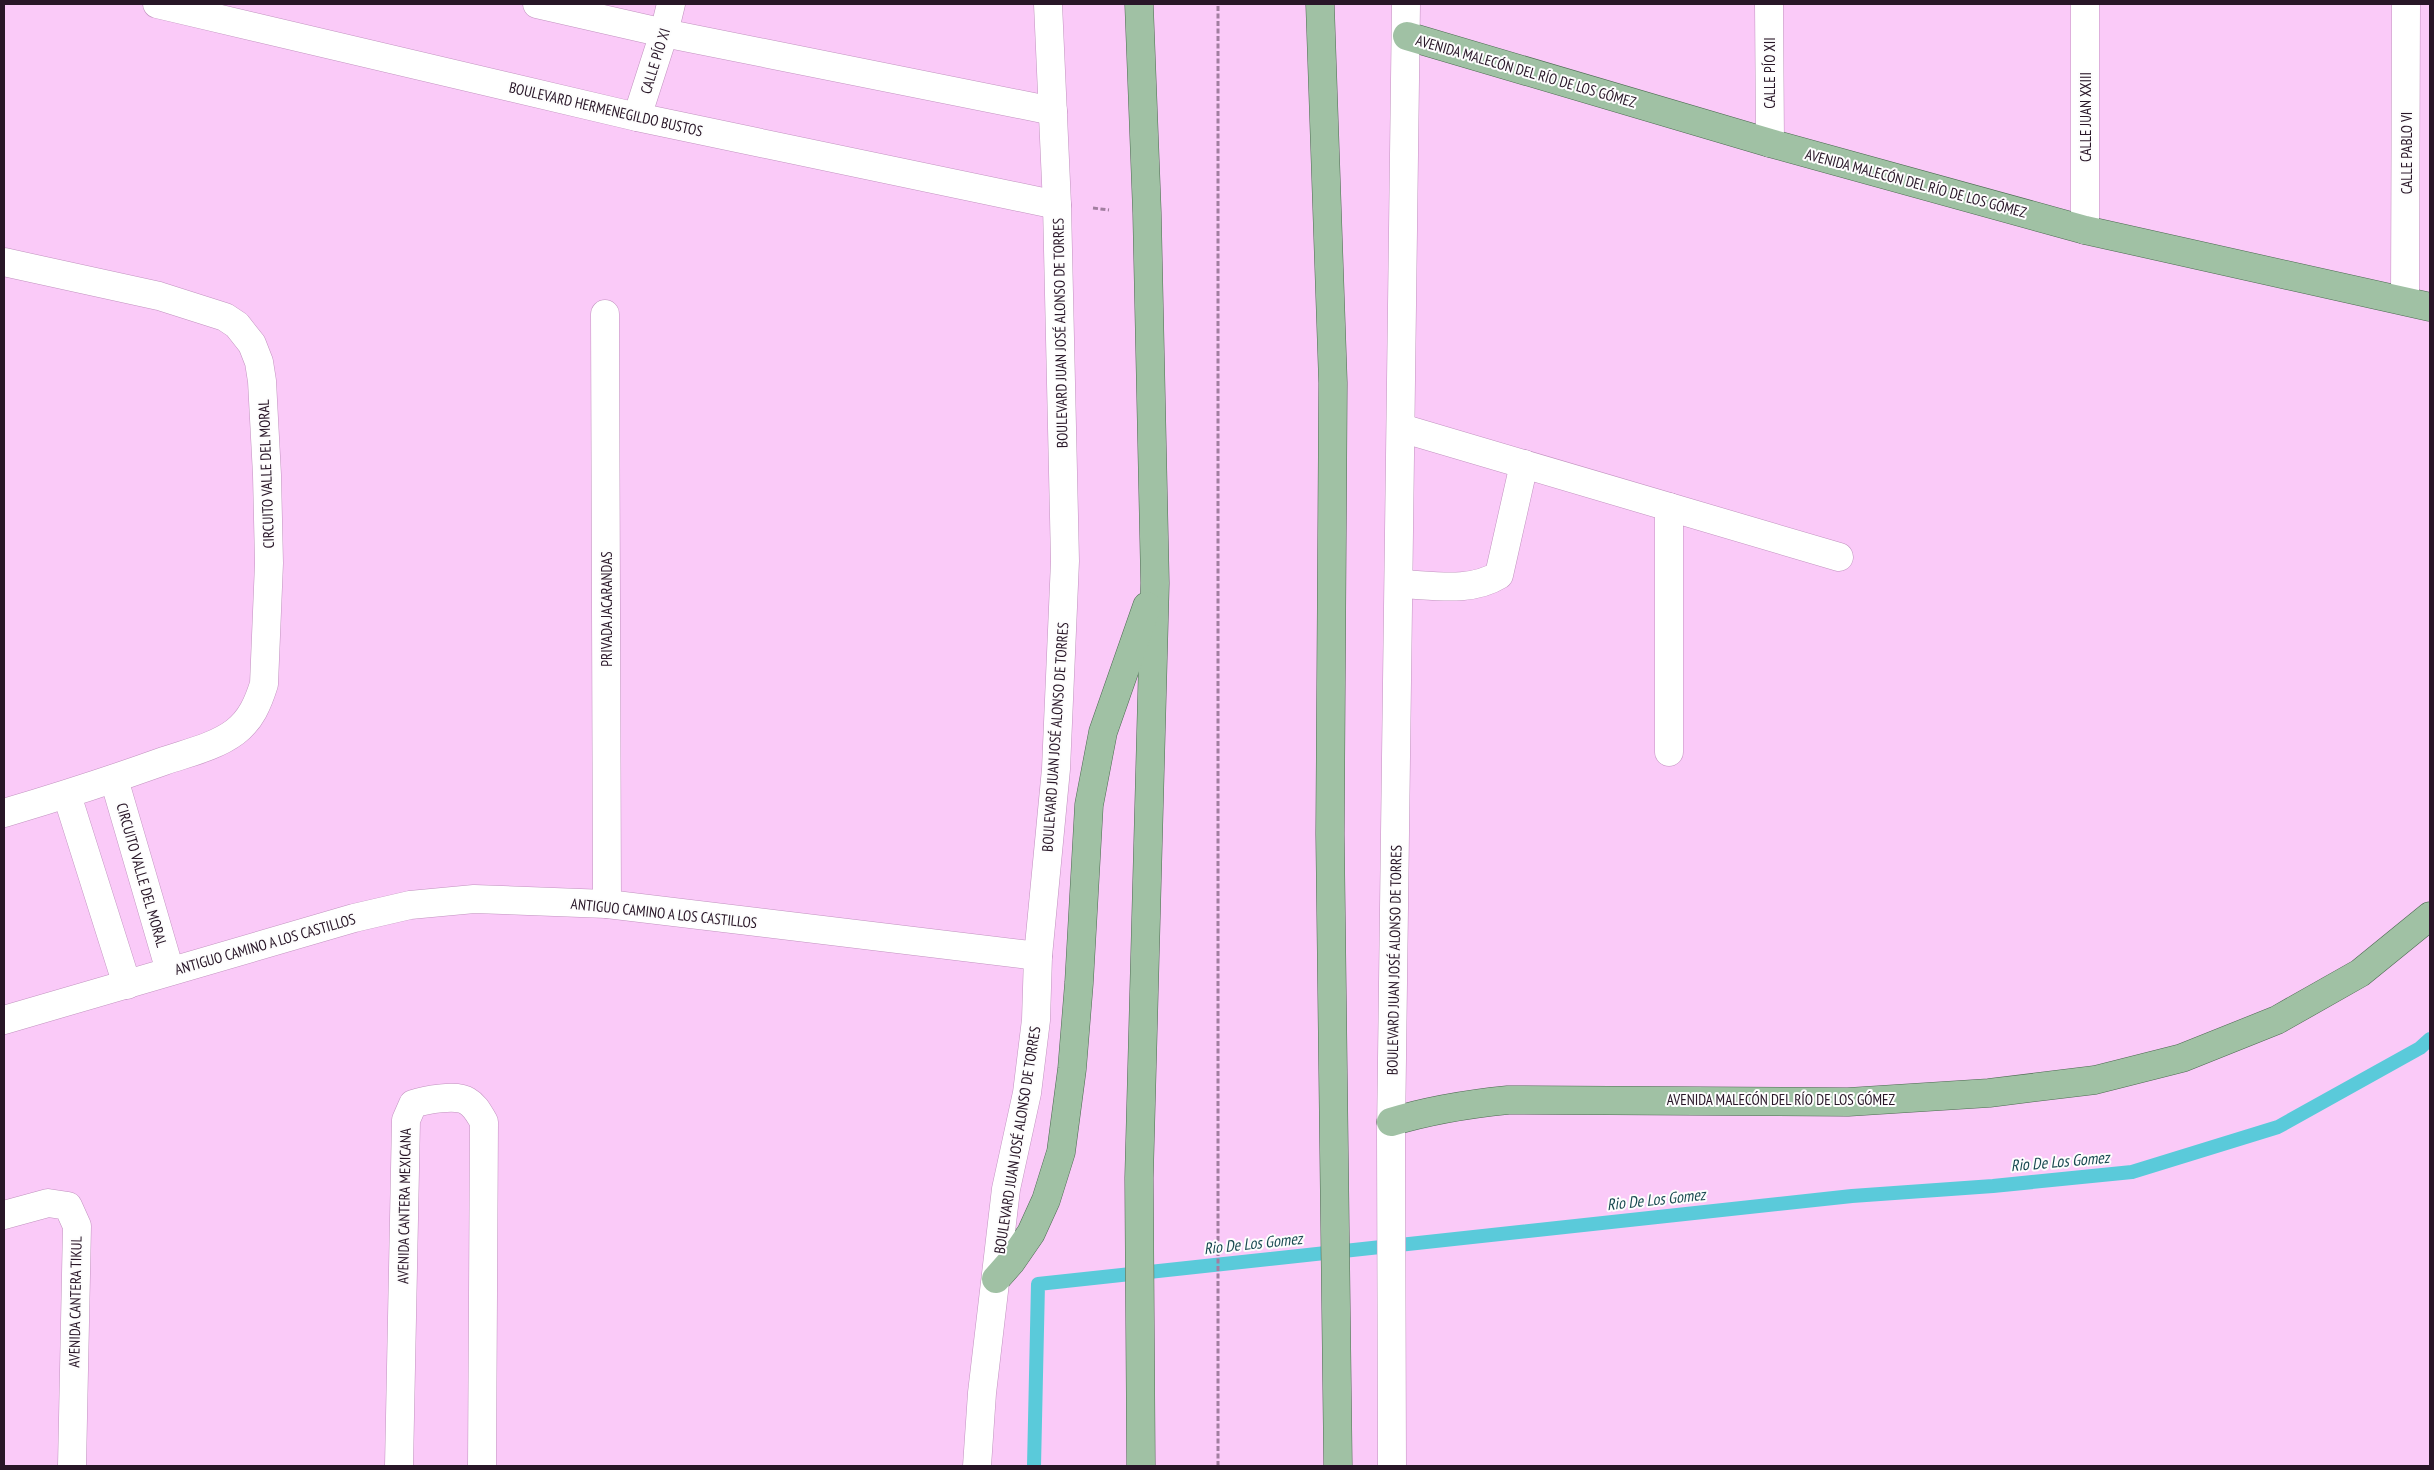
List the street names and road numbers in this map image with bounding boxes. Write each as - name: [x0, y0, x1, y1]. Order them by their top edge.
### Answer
- street label: CALLE PÍO XI: [636, 26, 674, 96]
- street label: AVENIDA MALECÓN DEL RÍO DE LOS GÓMEZ: [1414, 30, 1639, 112]
- street label: CALLE PÍO XII: [1760, 37, 1779, 109]
- street label: CALLE JUAN XXIII: [2076, 72, 2095, 162]
- street label: BOULEVARD HERMENEGILDO BUSTOS: [507, 77, 705, 141]
- street label: CALLE PABLO VI: [2397, 112, 2416, 194]
- street label: AVENIDA MALECÓN DEL RÍO DE LOS GÓMEZ: [1803, 144, 2029, 222]
- street label: BOULEVARD JUAN JOSÉ ALONSO DE TORRES: [1048, 218, 1072, 448]
- street label: CIRCUITO VALLE DEL MORAL: [254, 398, 278, 549]
- street label: PRIVADA JACARANDAS: [597, 551, 616, 667]
- street label: BOULEVARD JUAN JOSÉ ALONSO DE TORRES: [1037, 622, 1073, 852]
- street label: CIRCUITO VALLE DEL MORAL: [112, 801, 172, 950]
- street label: BOULEVARD JUAN JOSÉ ALONSO DE TORRES: [1382, 845, 1406, 1075]
- street label: ANTIGUO CAMINO A LOS CASTILLOS: [570, 894, 758, 932]
- street label: ANTIGUO CAMINO A LOS CASTILLOS: [172, 909, 358, 979]
- street label: BOULEVARD JUAN JOSÉ ALONSO DE TORRES: [990, 1025, 1044, 1255]
- street label: AVENIDA MALECÓN DEL RÍO DE LOS GÓMEZ: [1667, 1090, 1896, 1109]
- street label: AVENIDA CANTERA MEXICANA: [393, 1127, 415, 1284]
- street label: AVENIDA CANTERA TIKUL: [64, 1235, 86, 1368]

